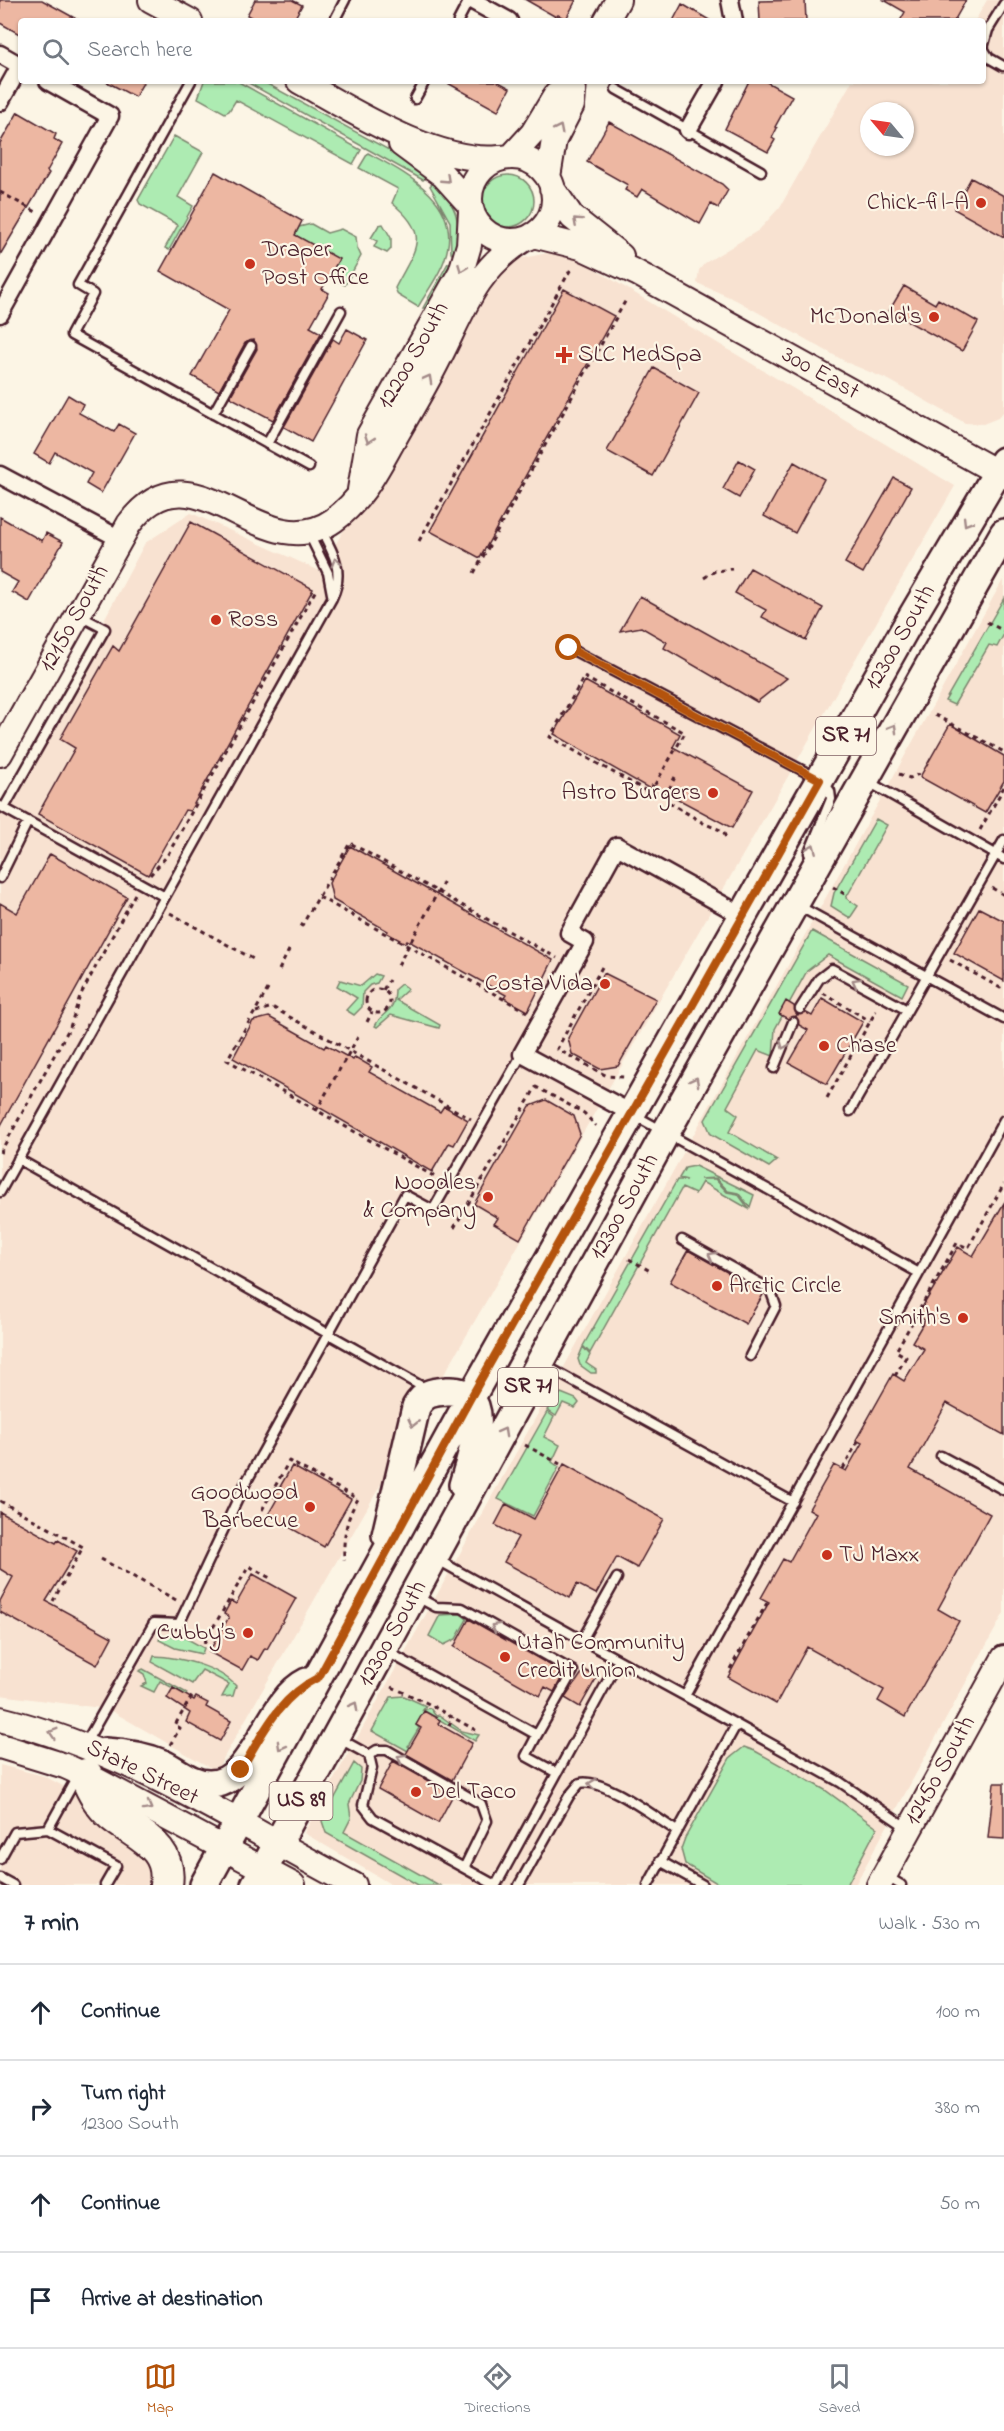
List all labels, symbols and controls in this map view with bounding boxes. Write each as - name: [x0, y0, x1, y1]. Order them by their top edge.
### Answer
- search box: [18, 18, 986, 84]
- icon: search: [39, 35, 72, 68]
- text: Search here: [87, 35, 192, 67]
- north arrow: [860, 102, 914, 156]
- one-way arrow: [552, 125, 564, 136]
- one-way arrow: [439, 171, 450, 182]
- place label: Chick-fil-A: [867, 186, 969, 221]
- marker: Chick-fil-A: [974, 196, 988, 210]
- one-way arrow: [573, 217, 584, 228]
- place label: Draper Post Office: [261, 233, 369, 296]
- marker: Draper Post Office: [243, 257, 257, 271]
- one-way arrow: [457, 262, 469, 273]
- street label: 12200 South: [369, 296, 459, 416]
- place label: McDonald's: [810, 300, 922, 335]
- marker: McDonald's: [927, 310, 941, 324]
- place label: SLC MedSpa: [578, 338, 702, 373]
- street label: 300 East: [775, 338, 865, 410]
- marker: SLC MedSpa: [555, 346, 573, 364]
- one-way arrow: [420, 375, 432, 385]
- one-way arrow: [363, 433, 376, 443]
- one-way arrow: [963, 516, 975, 526]
- one-way arrow: [330, 557, 343, 567]
- street label: 12150 South: [31, 559, 119, 679]
- street label: 12300 South: [857, 578, 945, 698]
- place label: Ross: [228, 603, 278, 638]
- marker: Ross: [209, 613, 223, 627]
- route start: [555, 634, 581, 660]
- road number: SR 71: [816, 717, 876, 755]
- one-way arrow: [886, 724, 898, 734]
- place label: Astro Burgers: [562, 776, 701, 811]
- marker: Astro Burgers: [706, 786, 720, 800]
- one-way arrow: [805, 843, 817, 854]
- place label: Costa Vida: [485, 967, 593, 1002]
- marker: Costa Vida: [598, 977, 612, 991]
- one-way arrow: [851, 978, 862, 989]
- place label: Chase: [836, 1029, 897, 1064]
- one-way arrow: [779, 1039, 791, 1050]
- marker: Chase: [817, 1039, 831, 1053]
- one-way arrow: [688, 1077, 699, 1087]
- street label: 12300 South: [581, 1147, 669, 1267]
- place label: Noodles & Company: [364, 1166, 476, 1230]
- marker: Noodles & Company: [481, 1190, 495, 1204]
- one-way arrow: [707, 1252, 718, 1263]
- place label: Arctic Circle: [729, 1269, 842, 1304]
- marker: Arctic Circle: [710, 1279, 724, 1293]
- place label: Smith's: [878, 1301, 951, 1336]
- marker: Smith's: [956, 1311, 970, 1325]
- road number: SR 71: [498, 1368, 558, 1406]
- one-way arrow: [407, 1417, 420, 1427]
- one-way arrow: [496, 1428, 507, 1438]
- place label: Goodwood Barbecue: [191, 1476, 299, 1539]
- marker: Goodwood Barbecue: [303, 1500, 317, 1514]
- place label: TJ Maxx: [839, 1538, 920, 1573]
- marker: TJ Maxx: [820, 1548, 834, 1562]
- street label: 12300 South: [349, 1574, 437, 1694]
- place label: Cubby’s: [156, 1616, 236, 1652]
- one-way arrow: [491, 1623, 501, 1634]
- marker: Cubby’s: [241, 1626, 255, 1640]
- place label: Utah Community Credit Union: [517, 1626, 685, 1689]
- marker: Utah Community Credit Union: [498, 1650, 512, 1664]
- one-way arrow: [347, 1701, 358, 1712]
- street label: 12450 South: [896, 1710, 986, 1832]
- one-way arrow: [48, 1728, 59, 1740]
- street label: State Street: [80, 1731, 204, 1815]
- one-way arrow: [277, 1740, 288, 1750]
- one-way arrow: [397, 1754, 407, 1765]
- route end: [227, 1756, 253, 1782]
- place label: Del Taco: [427, 1775, 516, 1810]
- one-way arrow: [587, 1779, 597, 1791]
- road number: US 89: [270, 1782, 332, 1820]
- marker: Del Taco: [409, 1785, 423, 1799]
- one-way arrow: [141, 1800, 152, 1811]
- text: 7 min: [24, 1905, 79, 1943]
- text: Walk · 530 m: [878, 1910, 980, 1939]
- icon: ahead: [24, 1996, 57, 2029]
- text: Continue: [81, 1996, 160, 2028]
- text: 100 m: [936, 1998, 980, 2027]
- text: Turn right: [81, 2078, 166, 2110]
- icon: right: [24, 2092, 57, 2125]
- text: 380 m: [935, 2094, 980, 2123]
- text: 12300 South: [81, 2110, 179, 2139]
- icon: ahead: [24, 2188, 57, 2221]
- text: Continue: [81, 2188, 160, 2220]
- text: 50 m: [939, 2190, 980, 2219]
- icon: arrive: [24, 2284, 57, 2317]
- text: Arrive at destination: [81, 2284, 263, 2316]
- tab: Map: [144, 2360, 177, 2420]
- tab: Directions: [464, 2360, 531, 2420]
- tab: Saved: [818, 2360, 860, 2420]

